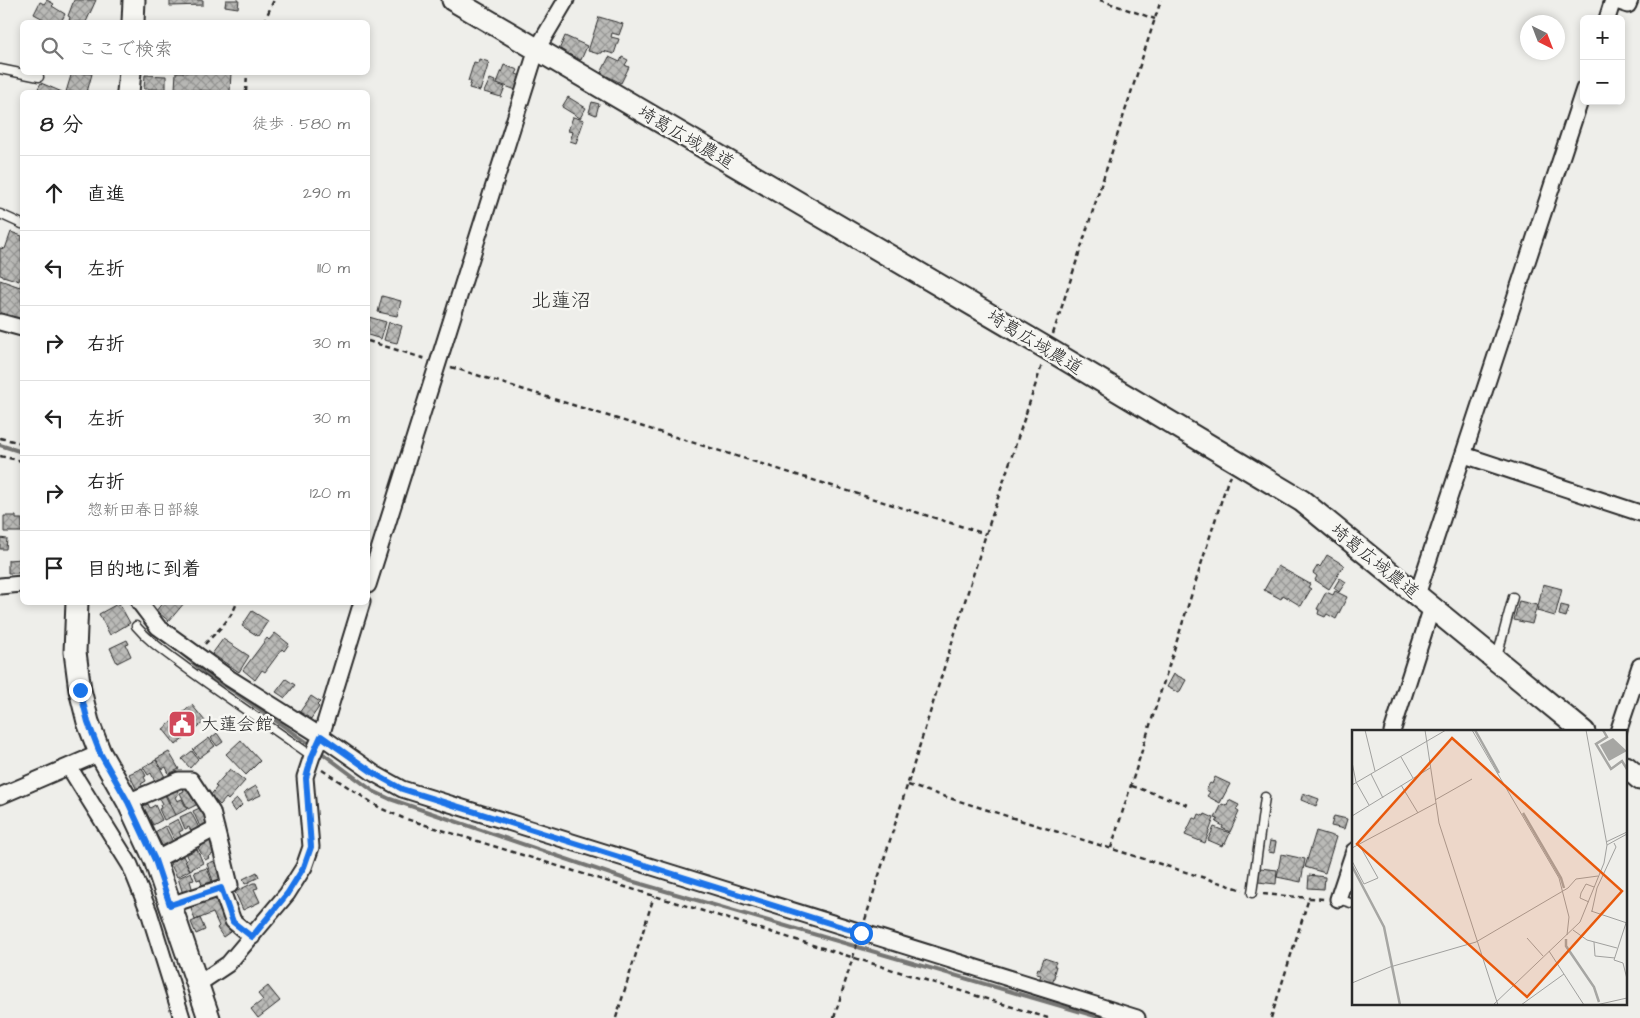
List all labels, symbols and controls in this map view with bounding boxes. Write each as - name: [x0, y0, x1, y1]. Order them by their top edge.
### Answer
- north arrow: [1520, 15, 1565, 60]
- map controls: [1580, 15, 1625, 105]
- button: +: [1580, 15, 1625, 60]
- search box: [20, 20, 370, 75]
- icon: search: [38, 34, 66, 62]
- text: ここで検索: [78, 36, 173, 63]
- button: −: [1580, 60, 1625, 105]
- street label: 埼葛広域農道: [633, 100, 739, 175]
- text: 8 分: [40, 110, 83, 139]
- text: 徒歩 · 580 m: [252, 113, 350, 135]
- icon: ahead: [40, 179, 68, 207]
- text: 直進: [87, 181, 125, 208]
- text: 290 m: [303, 182, 350, 204]
- icon: left: [40, 254, 68, 282]
- text: 左折: [87, 256, 125, 283]
- text: 110 m: [317, 257, 350, 279]
- district label: 北蓮沼: [531, 287, 591, 315]
- street label: 埼葛広域農道: [982, 304, 1087, 381]
- icon: right: [40, 329, 68, 357]
- text: 右折: [87, 331, 125, 358]
- text: 30 m: [313, 332, 350, 354]
- icon: left: [40, 404, 68, 432]
- text: 左折: [87, 406, 125, 433]
- text: 30 m: [313, 407, 350, 429]
- text: 右折: [87, 469, 125, 496]
- icon: right: [40, 479, 68, 507]
- text: 120 m: [310, 482, 350, 504]
- text: 惣新田春日部線: [87, 499, 199, 521]
- street label: 埼葛広域農道: [1325, 518, 1425, 605]
- icon: arrive: [40, 554, 68, 582]
- text: 目的地に到着: [87, 556, 201, 583]
- route end: [69, 679, 92, 702]
- public building icon: 大蓮会館: [167, 709, 197, 739]
- place label: 大蓮会館: [201, 712, 273, 737]
- inset map: [1352, 730, 1628, 1006]
- route start: [850, 922, 873, 945]

